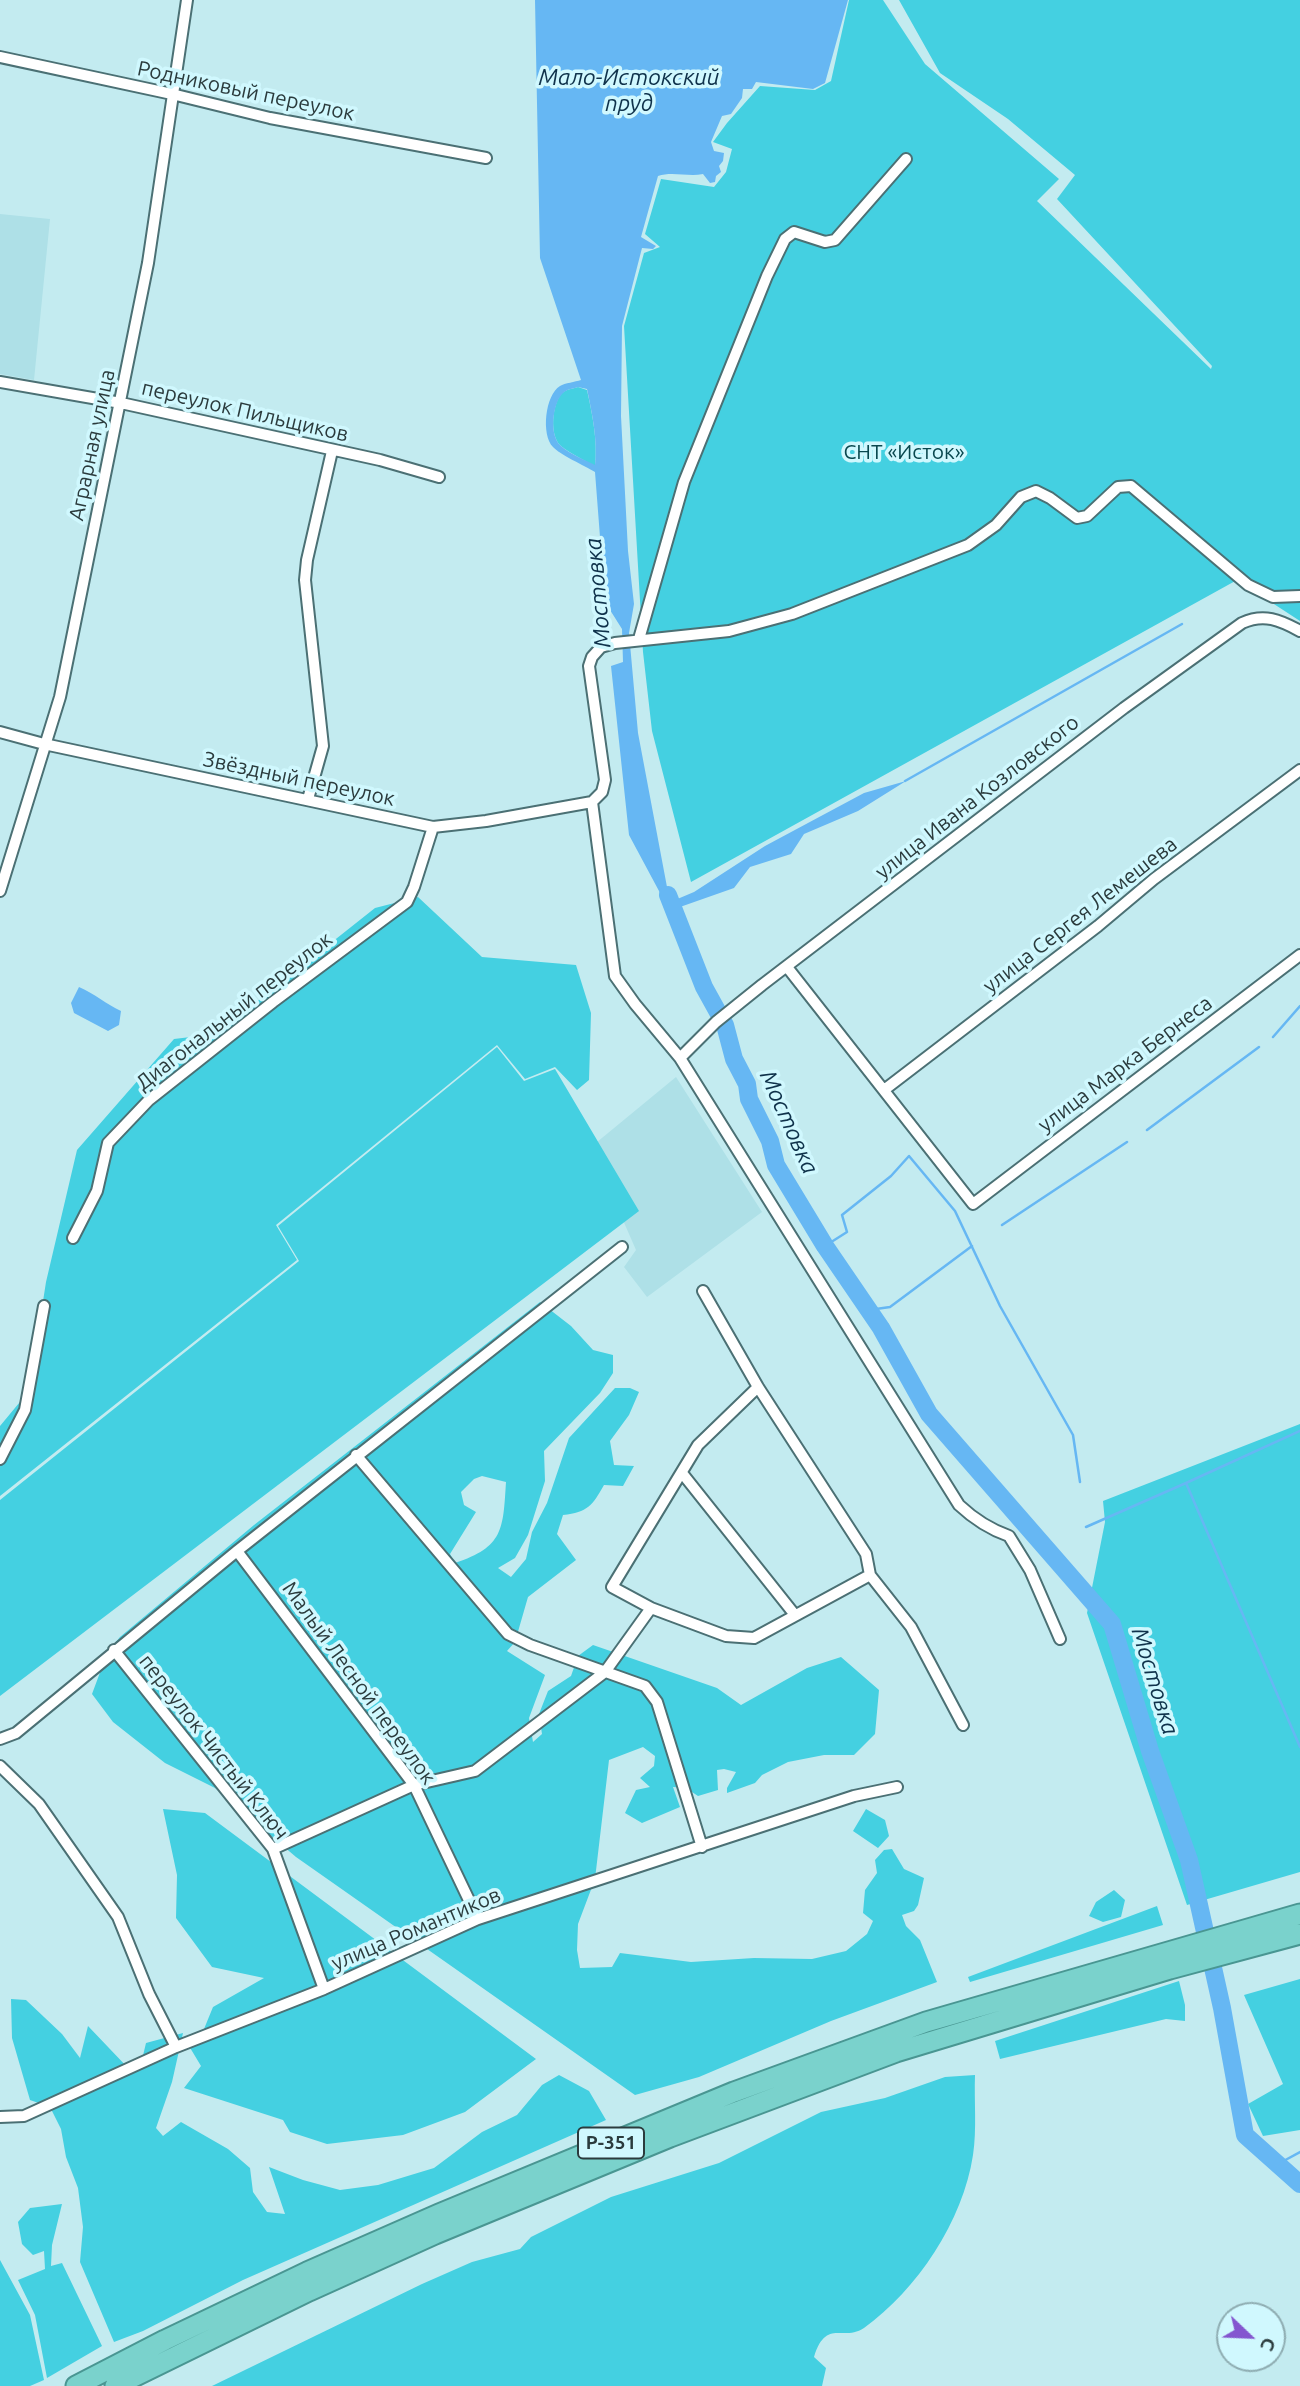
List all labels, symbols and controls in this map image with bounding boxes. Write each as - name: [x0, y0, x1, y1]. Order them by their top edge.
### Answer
- street label: Родниковый переулок: [135, 56, 357, 126]
- water label: Мало-Истокский пруд: [539, 63, 719, 117]
- street label: Аграрная улица: [64, 367, 120, 523]
- street label: переулок Пильщиков: [139, 375, 351, 447]
- park label: СНТ «Исток»: [843, 439, 965, 465]
- water label: Мостовка: [579, 537, 617, 649]
- street label: улица Ивана Козловского: [870, 710, 1084, 884]
- street label: Звёздный переулок: [201, 746, 397, 812]
- street label: улица Сергея Лемешева: [978, 831, 1182, 999]
- street label: Диагональный переулок: [131, 926, 337, 1096]
- street label: улица Марка Бернеса: [1033, 990, 1217, 1138]
- water label: Мостовка: [754, 1066, 824, 1178]
- street label: Малый Лесной переулок: [277, 1577, 441, 1789]
- water label: Мостовка: [1126, 1624, 1184, 1738]
- street label: переулок Чистый Ключ: [134, 1649, 294, 1845]
- street label: улица Романтиков: [328, 1882, 504, 1976]
- road number: Р-351: [578, 2128, 644, 2158]
- north arrow: [1216, 2302, 1286, 2372]
- text: С: [1256, 2335, 1281, 2354]

